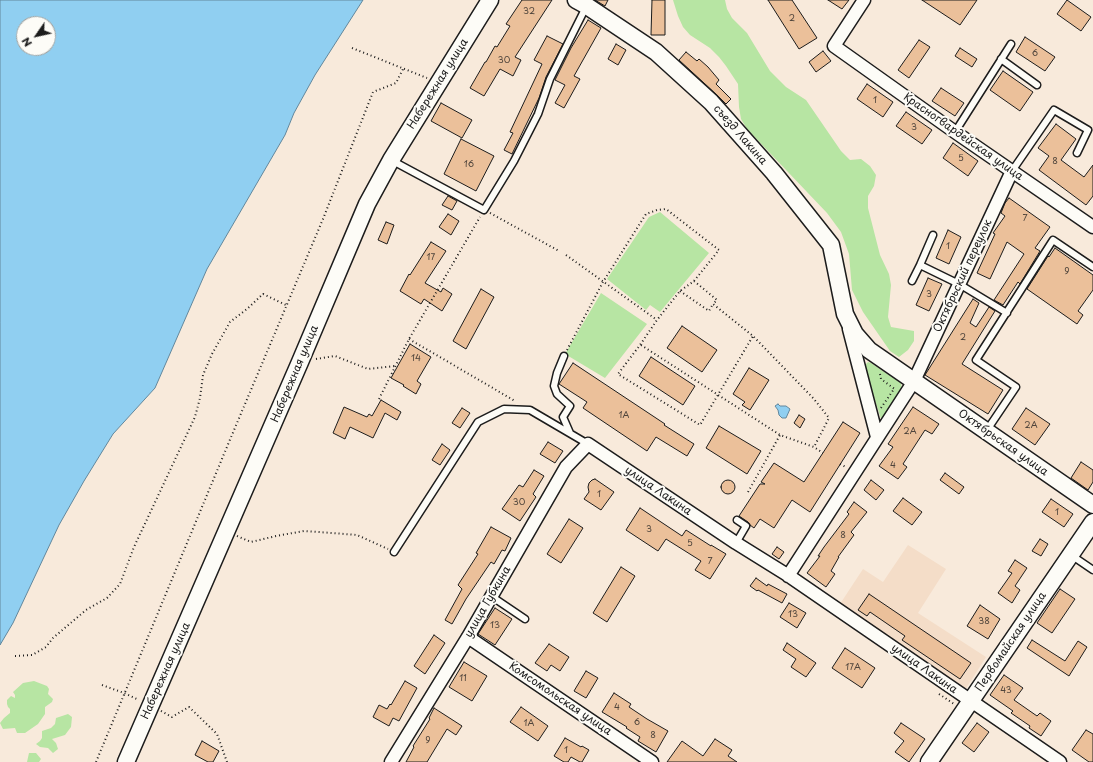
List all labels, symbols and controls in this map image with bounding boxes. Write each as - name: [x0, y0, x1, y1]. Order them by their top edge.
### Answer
- house number: 32: [523, 7, 535, 17]
- house number: 2: [789, 14, 795, 24]
- north arrow: [16, 16, 56, 56]
- text: N: [17, 34, 36, 51]
- street label: Набережная улица: [405, 36, 471, 132]
- house number: 6: [1032, 49, 1038, 59]
- house number: 30: [498, 56, 510, 66]
- street label: Красногвардейская улица: [901, 91, 1025, 183]
- house number: 1: [873, 96, 877, 106]
- street label: съезд Лакина: [710, 102, 770, 168]
- house number: 3: [911, 123, 917, 133]
- house number: 5: [958, 154, 964, 164]
- house number: 8: [1052, 157, 1058, 167]
- house number: 16: [464, 160, 474, 170]
- house number: 7: [1022, 214, 1028, 224]
- street label: Октябрьский переулок: [931, 217, 995, 335]
- house number: 1: [946, 242, 950, 252]
- house number: 17: [427, 253, 435, 263]
- house number: 9: [1064, 267, 1070, 277]
- house number: 3: [926, 290, 932, 300]
- street label: Набережная улица: [269, 323, 321, 425]
- house number: 2: [960, 333, 966, 343]
- house number: 14: [411, 354, 421, 364]
- street label: Октябрьская улица: [956, 407, 1050, 479]
- house number: 1А: [619, 411, 629, 421]
- house number: 2А: [1024, 421, 1038, 431]
- house number: 2А: [903, 427, 917, 437]
- house number: 4: [890, 461, 896, 471]
- street label: улица Лакина: [622, 464, 694, 518]
- house number: 1: [597, 490, 601, 500]
- house number: 30: [513, 498, 525, 508]
- house number: 1: [1055, 508, 1059, 518]
- house number: 3: [646, 525, 652, 535]
- house number: 8: [840, 531, 846, 541]
- house number: 5: [687, 539, 693, 549]
- house number: 7: [707, 557, 713, 567]
- street label: улица Губкина: [462, 564, 514, 640]
- street label: Первомайская улица: [973, 590, 1049, 694]
- house number: 13: [788, 610, 798, 620]
- house number: 38: [978, 617, 990, 627]
- street label: Набережная улица: [139, 621, 193, 721]
- house number: 13: [490, 621, 500, 631]
- street label: улица Лакина: [888, 641, 960, 697]
- street label: Комсомольская улица: [506, 660, 614, 738]
- house number: 17А: [845, 663, 861, 673]
- house number: 11: [459, 674, 467, 684]
- house number: 43: [1000, 686, 1012, 696]
- house number: 4: [614, 703, 620, 713]
- house number: 6: [634, 718, 640, 728]
- house number: 1А: [524, 719, 534, 729]
- house number: 8: [650, 731, 656, 741]
- house number: 9: [425, 736, 431, 746]
- house number: 1: [564, 746, 568, 756]

